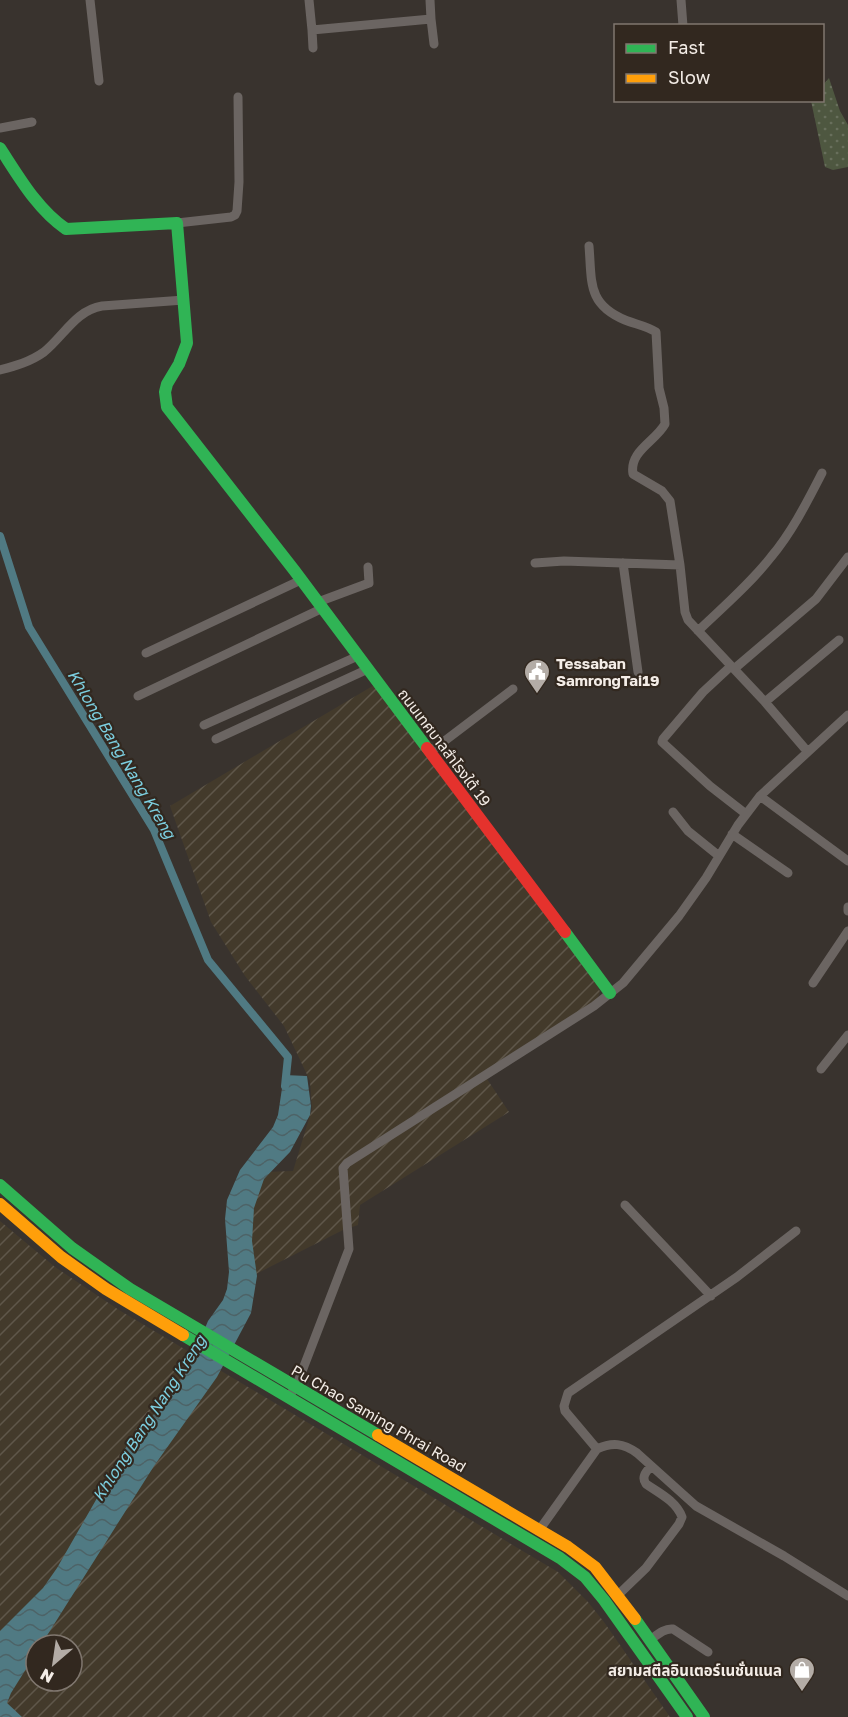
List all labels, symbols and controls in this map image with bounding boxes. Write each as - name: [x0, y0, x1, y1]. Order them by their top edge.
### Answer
- legend: [614, 24, 824, 102]
- text: Fast: [668, 36, 705, 58]
- text: Slow: [668, 66, 711, 88]
- place label: Tessaban SamrongTai19: [556, 654, 659, 689]
- public building icon: Tessaban SamrongTai19: [522, 657, 552, 695]
- water label: Khlong Bang Nang Kreng: [64, 666, 181, 843]
- street label: ถนนเทศบาลสำโรงใต้ 19: [395, 685, 495, 809]
- water label: Khlong Bang Nang Kreng: [88, 1330, 211, 1505]
- street label: Pu Chao Saming Phrai Road: [288, 1361, 470, 1475]
- north arrow: [24, 1633, 84, 1693]
- shop icon: สยามสตีลอินเตอร์เนชั่นแนล: [787, 1655, 817, 1693]
- place label: สยามสตีลอินเตอร์เนชั่นแนล: [608, 1661, 782, 1679]
- text: N: [37, 1664, 57, 1688]

